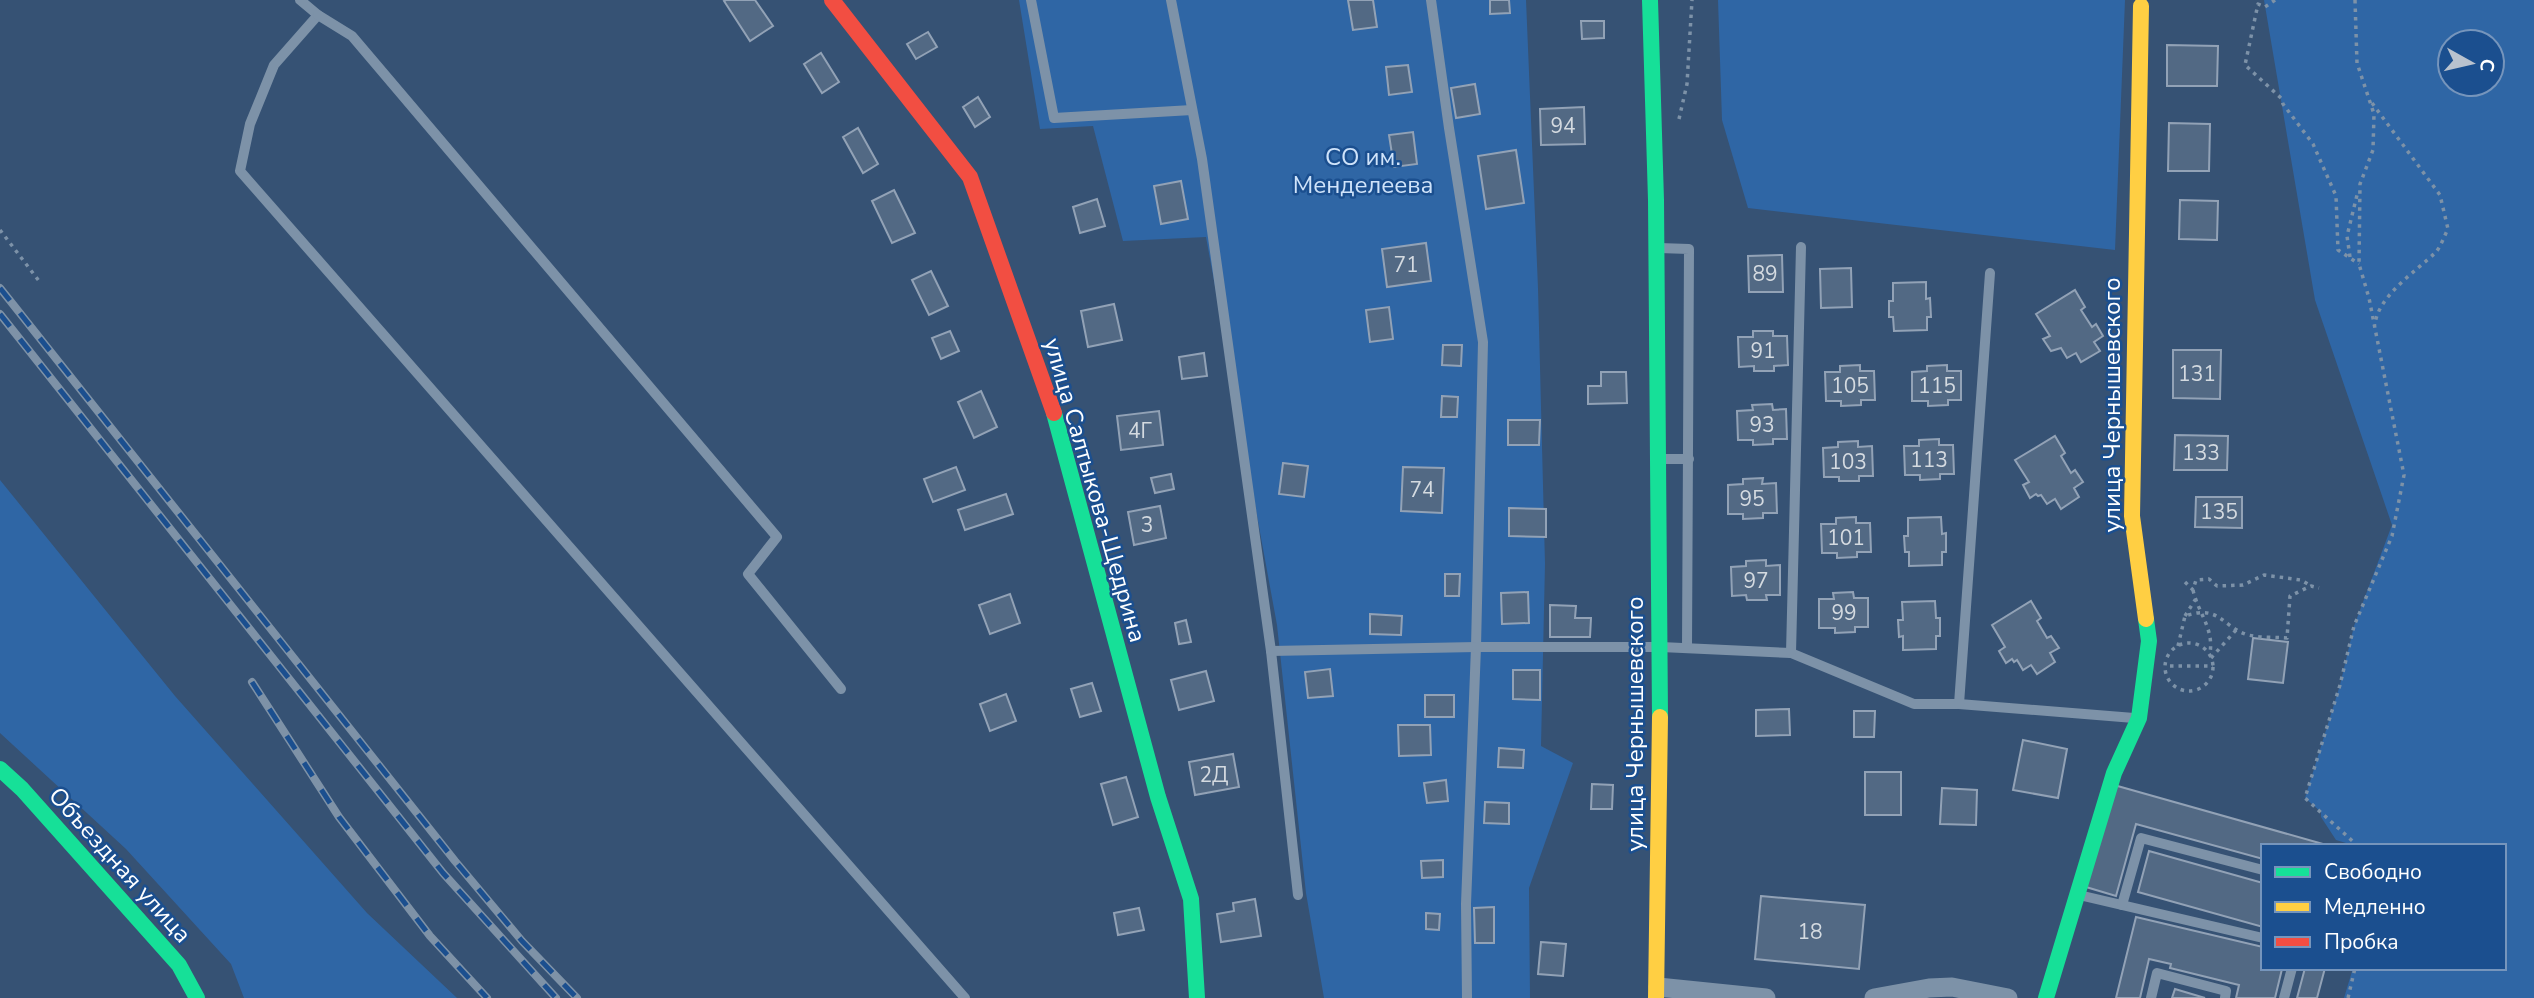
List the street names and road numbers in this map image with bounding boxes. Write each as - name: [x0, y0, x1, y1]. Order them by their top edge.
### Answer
- street label: улица Чернышевского: [2096, 277, 2128, 533]
- street label: улица Салтыкова-Щедрина: [1036, 334, 1154, 646]
- street label: улица Чернышевского: [1619, 596, 1651, 852]
- street label: Объездная улица: [41, 780, 199, 950]

